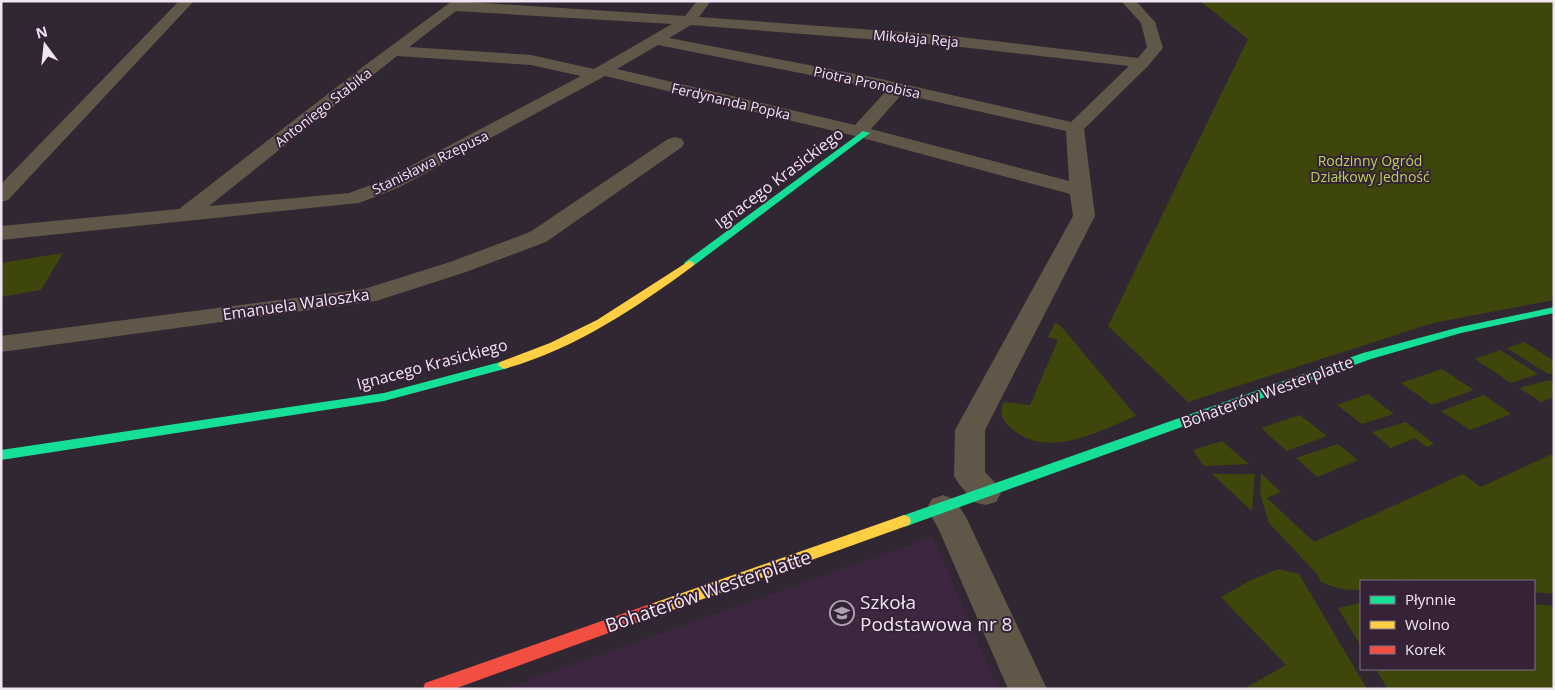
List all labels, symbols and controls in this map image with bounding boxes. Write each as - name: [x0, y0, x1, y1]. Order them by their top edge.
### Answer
- north arrow: [20, 20, 70, 70]
- text: N: [34, 21, 49, 43]
- street label: Mikołaja Reja: [872, 25, 960, 51]
- street label: Piotra Pronobisa: [812, 61, 922, 103]
- street label: Antoniego Stabika: [271, 63, 375, 151]
- street label: Ferdynanda Popka: [669, 78, 793, 124]
- street label: Ignacego Krasickiego: [710, 122, 848, 234]
- street label: Stanisława Rzepusa: [369, 126, 491, 198]
- park label: Rodzinny Ogród Działkowy Jedność: [1310, 151, 1430, 186]
- street label: Emanuela Waloszka: [221, 283, 371, 325]
- street label: Ignacego Krasickiego: [354, 333, 510, 395]
- street label: Bohaterów Westerplatte: [1178, 351, 1356, 433]
- street label: Bohaterów Westerplatte: [602, 544, 814, 638]
- legend: [1360, 580, 1535, 670]
- place label: Szkoła Podstawowa nr 8: [860, 589, 1012, 637]
- text: Płynnie: [1405, 589, 1456, 609]
- school or university icon: Szkoła Podstawowa nr 8: [829, 600, 855, 626]
- text: Wolno: [1405, 614, 1450, 634]
- text: Korek: [1405, 639, 1446, 659]

